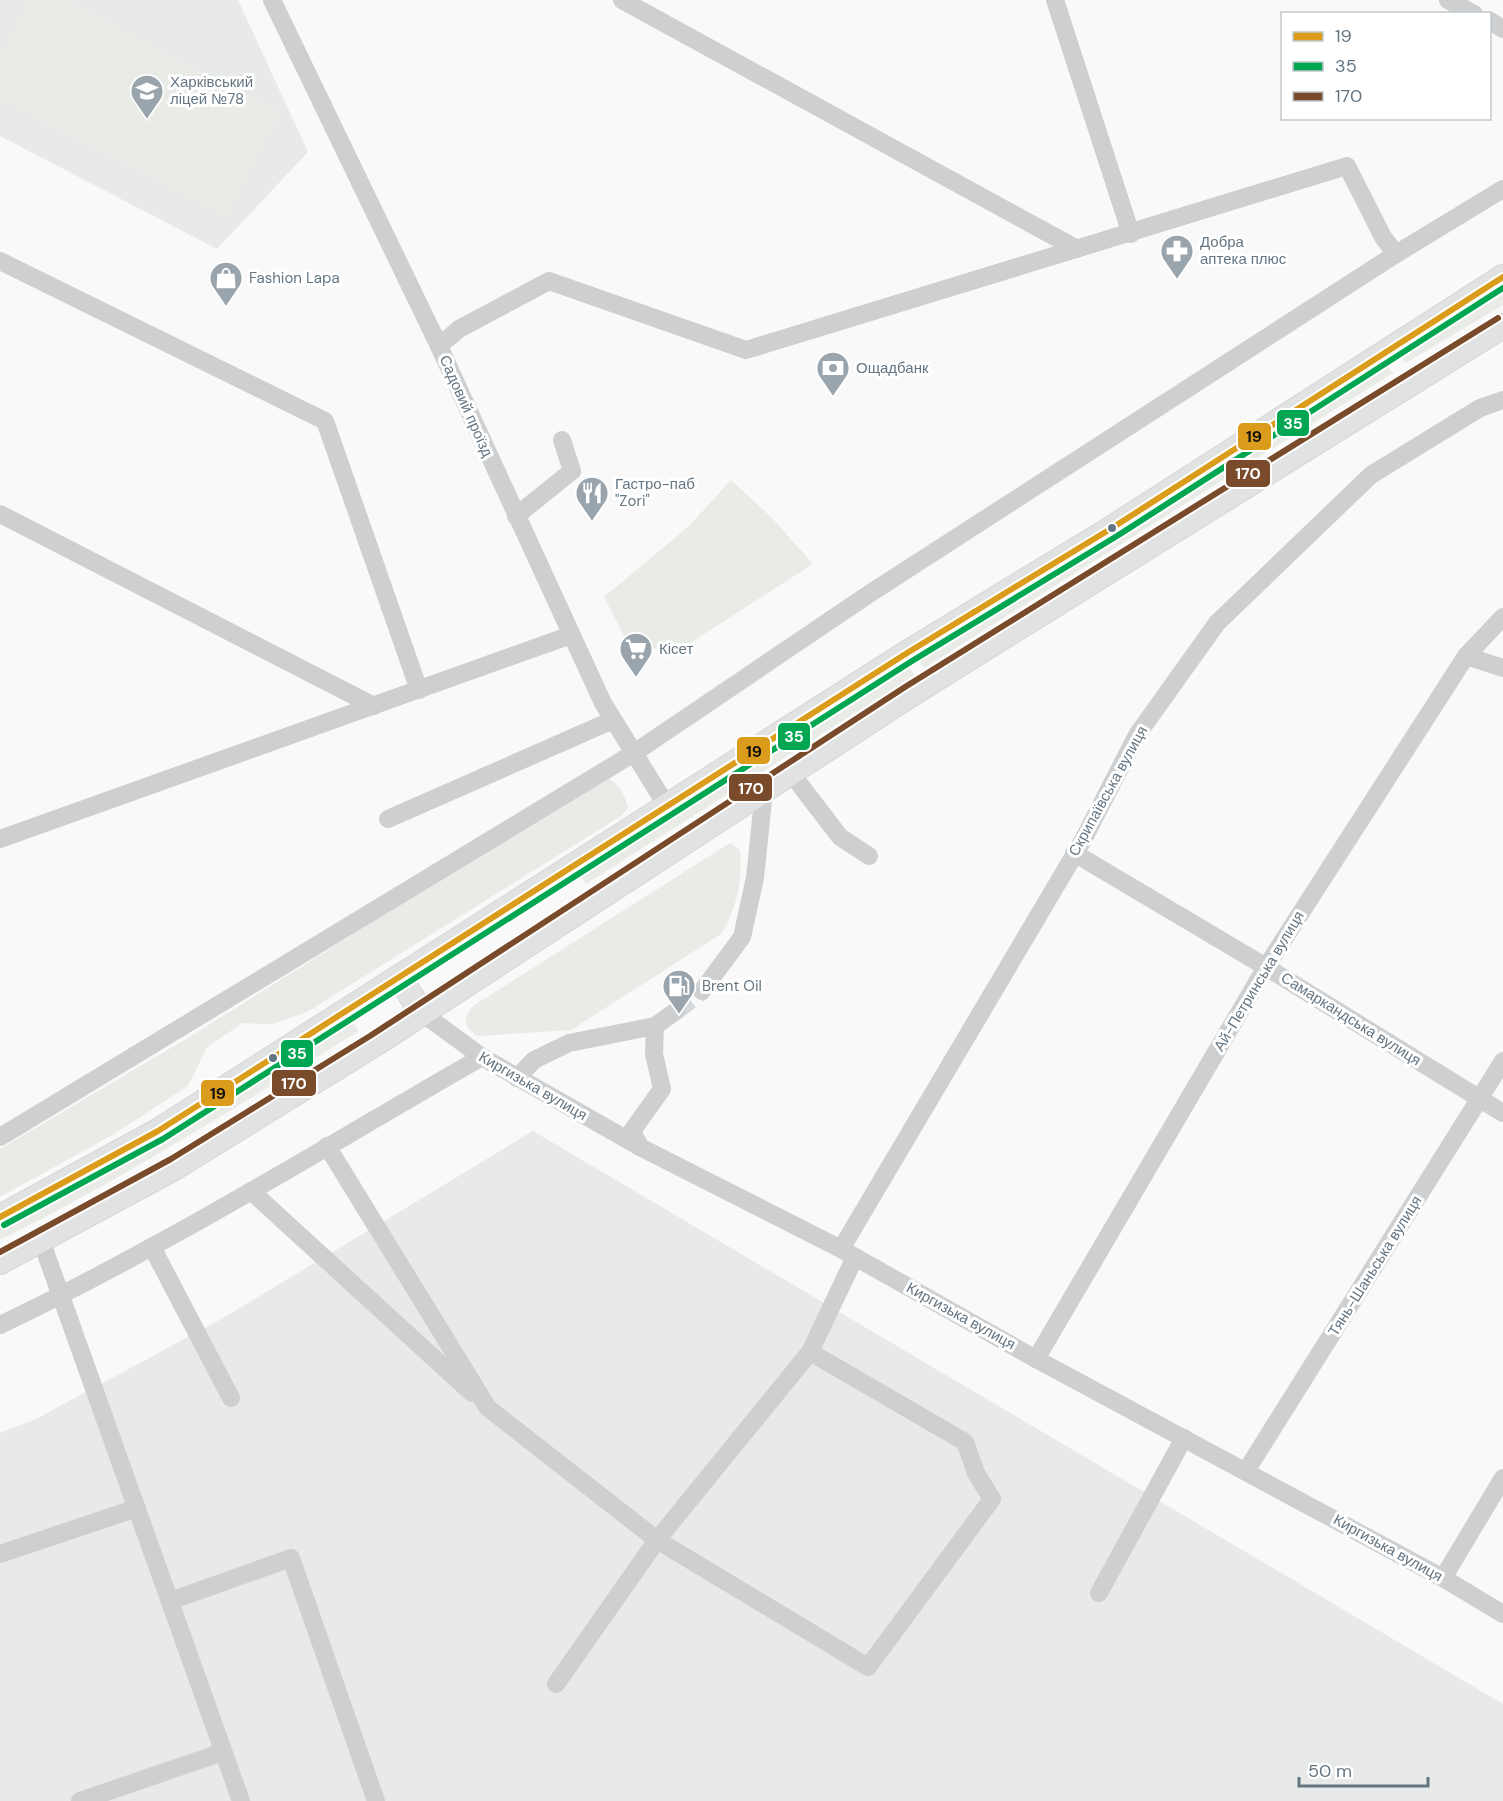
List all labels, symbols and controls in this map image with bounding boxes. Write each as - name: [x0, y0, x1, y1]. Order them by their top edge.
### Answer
- legend: [1281, 12, 1491, 120]
- text: 19: [1335, 24, 1352, 48]
- text: 35: [1335, 54, 1357, 78]
- place label: Харківський ліцей №78: [170, 72, 253, 109]
- school or university icon: Харківський ліцей №78: [129, 73, 165, 120]
- text: 170: [1335, 84, 1362, 108]
- place label: Добра аптека плюс: [1200, 232, 1287, 269]
- pharmacy icon: Добра аптека плюс: [1159, 233, 1195, 280]
- shop icon: Fashion Lapa: [208, 260, 244, 307]
- place label: Fashion Lapa: [249, 268, 340, 288]
- bank icon: Ощадбанк: [815, 350, 851, 397]
- street label: Садовий проїзд: [435, 352, 497, 460]
- place label: Ощадбанк: [856, 358, 929, 378]
- line badge: 35: [1276, 409, 1310, 437]
- text: 35: [1283, 413, 1303, 434]
- line badge: 19: [1237, 422, 1272, 451]
- text: 19: [1246, 426, 1262, 447]
- line badge: 170: [1225, 459, 1271, 488]
- text: 170: [1235, 463, 1261, 484]
- place label: Гастро-паб "Zori": [615, 474, 695, 511]
- restaurant icon: Гастро-паб "Zori": [574, 475, 610, 522]
- unlabelled marker: [1106, 522, 1118, 534]
- supermarket icon: Кісет: [618, 631, 654, 678]
- place label: Кісет: [659, 639, 693, 659]
- line badge: 35: [777, 722, 811, 751]
- street label: Скрипаївська вулиця: [1064, 722, 1152, 860]
- text: 35: [784, 726, 804, 747]
- line badge: 19: [736, 736, 771, 765]
- text: 19: [746, 741, 762, 762]
- line badge: 170: [728, 773, 773, 802]
- text: 170: [738, 778, 764, 799]
- street label: Ай-Петринська вулиця: [1209, 907, 1309, 1055]
- fuel station icon: Brent Oil: [661, 968, 697, 1015]
- street label: Самаркандська вулиця: [1277, 968, 1425, 1070]
- place label: Brent Oil: [702, 976, 762, 996]
- line badge: 35: [280, 1039, 314, 1068]
- text: 35: [287, 1043, 307, 1064]
- street label: Киргизька вулиця: [475, 1047, 591, 1125]
- unlabelled marker: [267, 1052, 279, 1064]
- line badge: 170: [271, 1069, 317, 1097]
- text: 170: [281, 1073, 307, 1094]
- line badge: 19: [200, 1079, 235, 1107]
- text: 19: [210, 1083, 226, 1104]
- street label: Тянь-Шаньська вулиця: [1324, 1192, 1426, 1340]
- street label: Киргизька вулиця: [903, 1278, 1019, 1354]
- street label: Киргизька вулиця: [1330, 1510, 1446, 1586]
- scale bar: [1299, 1750, 1428, 1788]
- text: 50 m: [1308, 1759, 1352, 1783]

